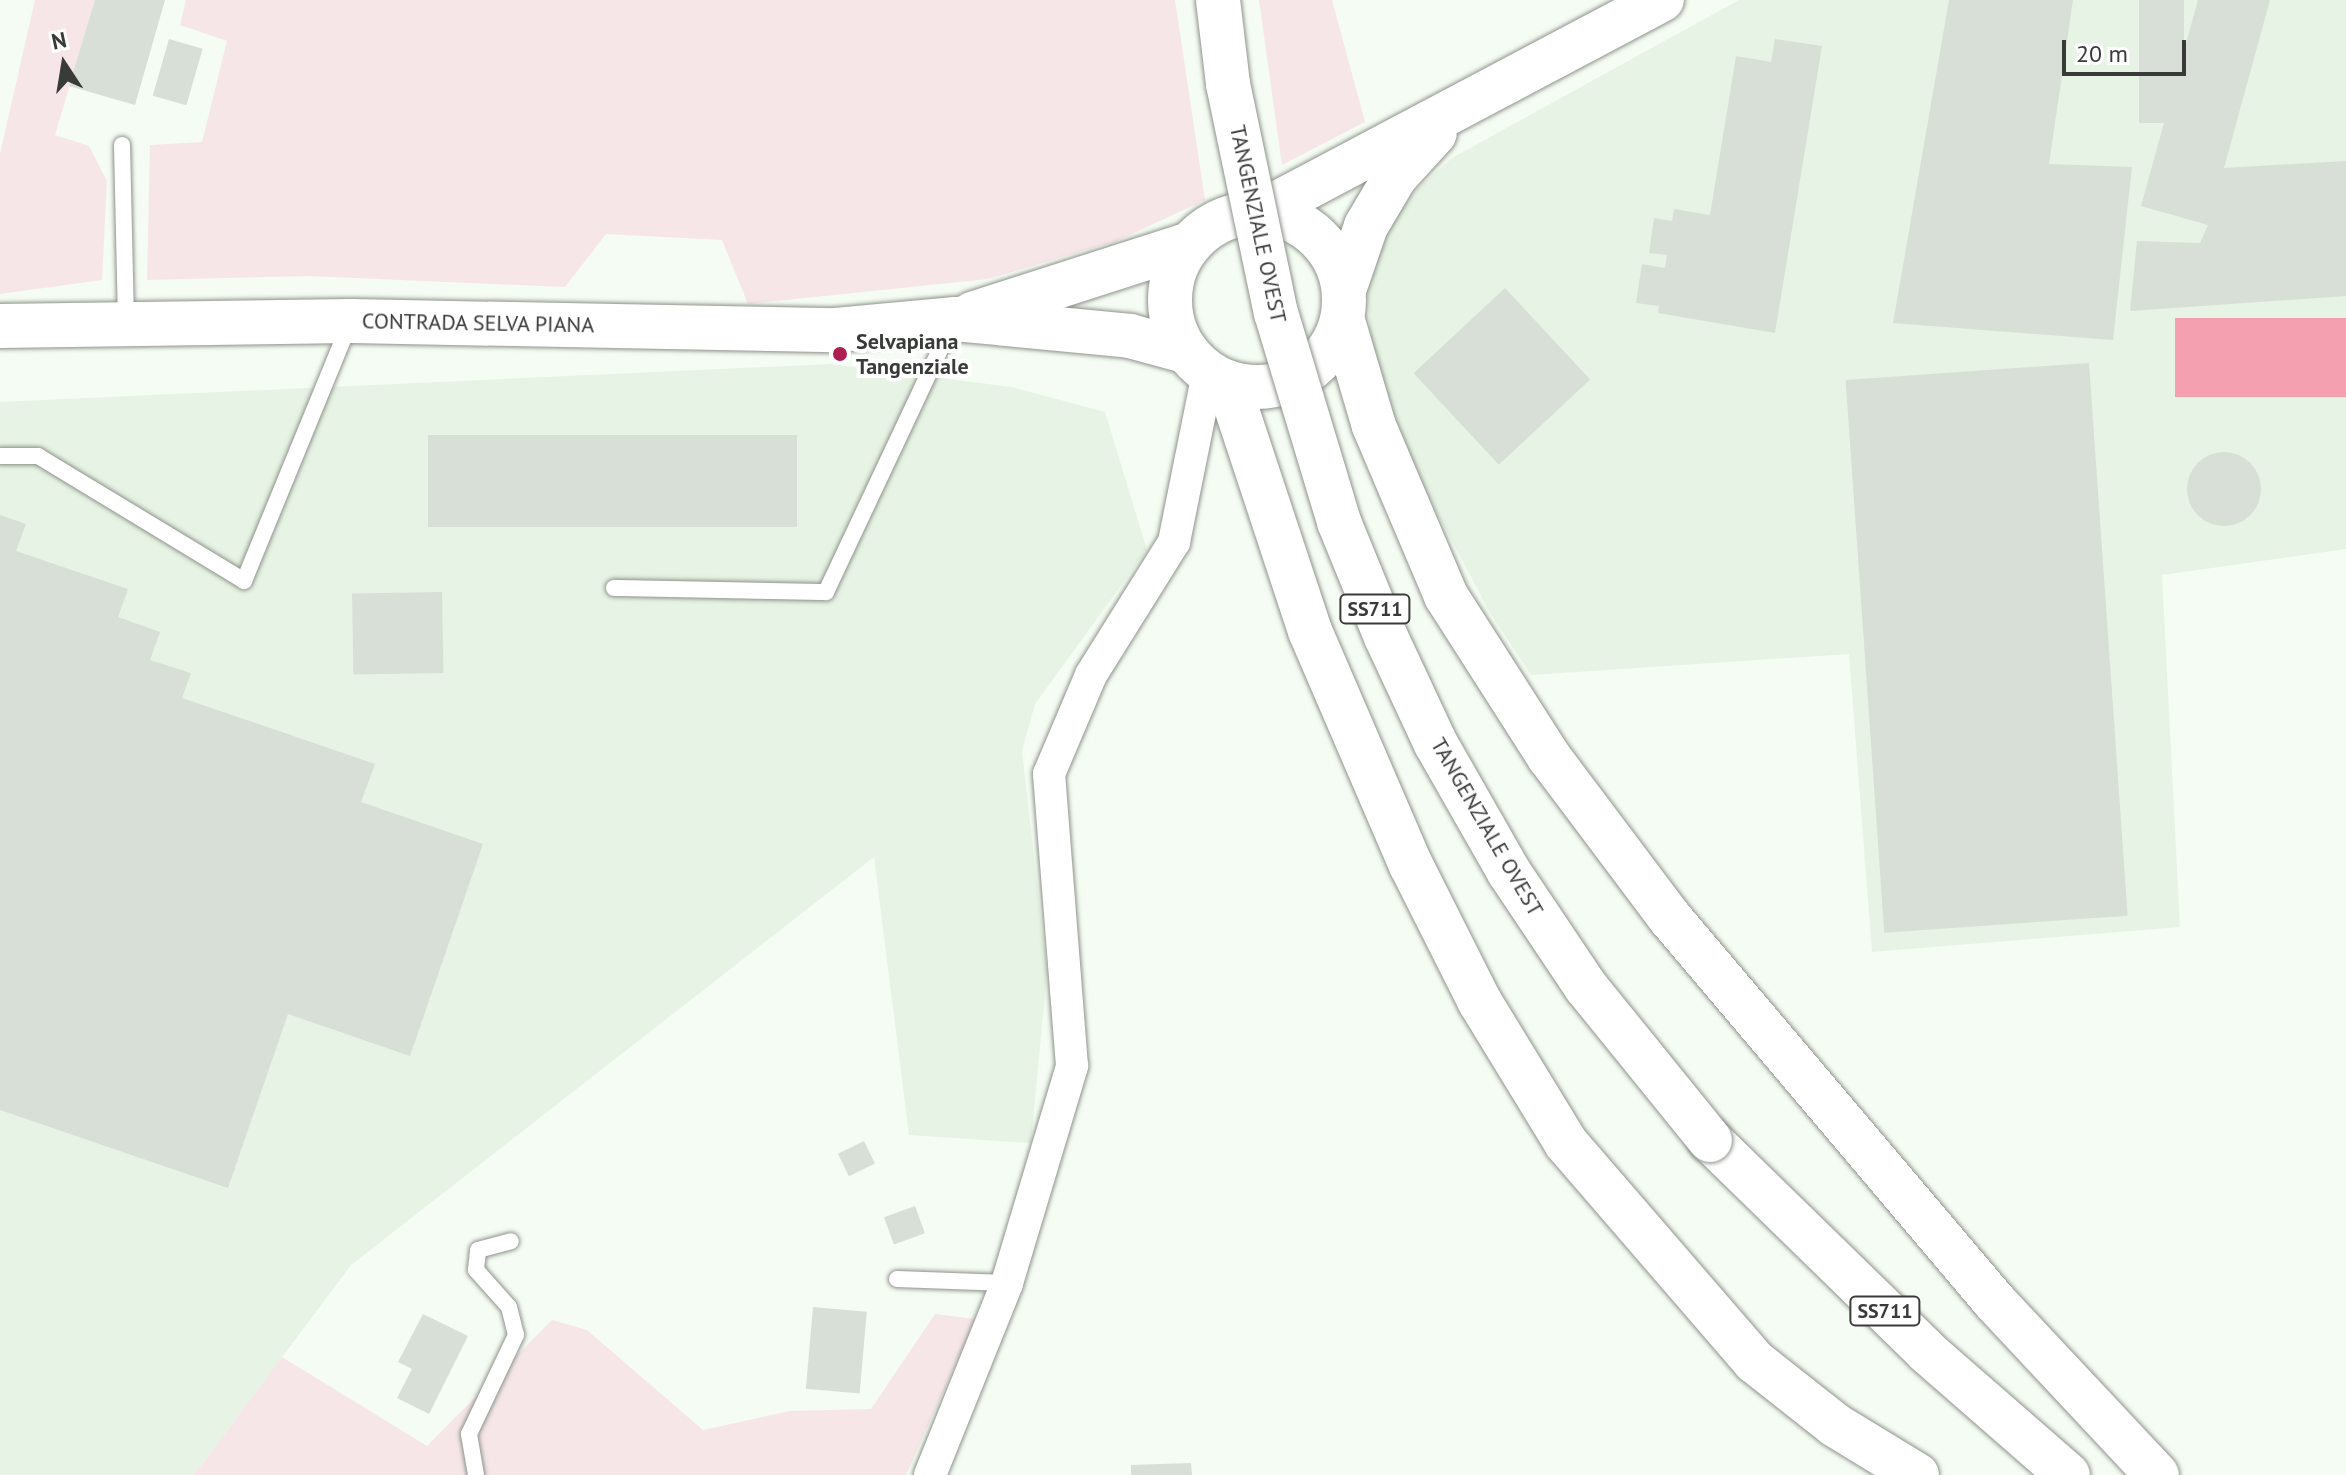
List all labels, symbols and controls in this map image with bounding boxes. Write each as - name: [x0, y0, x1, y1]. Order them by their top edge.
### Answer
- north arrow: [24, 24, 104, 104]
- scale bar: [2066, 24, 2190, 74]
- text: N: [49, 25, 69, 56]
- text: 20 m: [2076, 38, 2128, 69]
- street label: TANGENZIALE OVEST: [1224, 123, 1292, 325]
- street label: CONTRADA SELVA PIANA: [361, 308, 595, 338]
- place label: Selvapiana Tangenziale: [856, 328, 969, 380]
- marker: Selvapiana Tangenziale: [831, 345, 849, 363]
- road number: SS711: [1339, 593, 1411, 625]
- street label: TANGENZIALE OVEST: [1425, 733, 1549, 921]
- road number: SS711: [1849, 1295, 1921, 1327]

